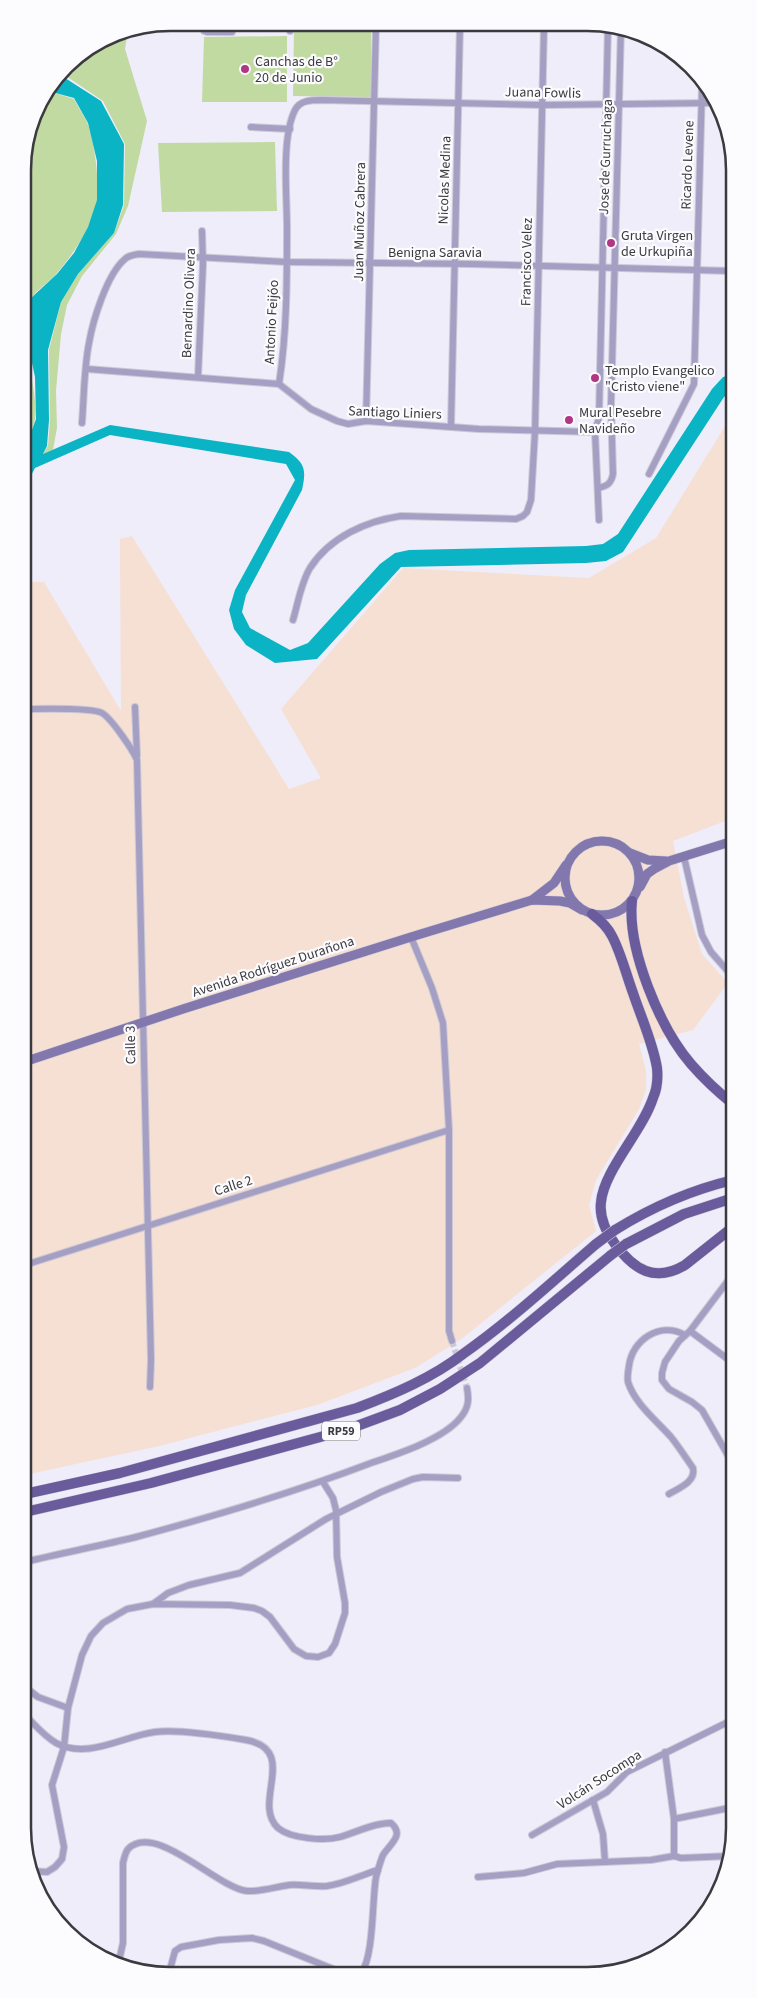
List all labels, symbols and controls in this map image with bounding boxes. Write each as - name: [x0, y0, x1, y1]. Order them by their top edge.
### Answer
- place label: Canchas de B° 20 de Junio: [255, 52, 338, 88]
- marker: Canchas de B° 20 de Junio: [239, 63, 251, 75]
- street label: Juana Fowlis: [505, 82, 581, 104]
- street label: Jose de Gurruchaga: [594, 99, 618, 215]
- street label: Ricardo Levene: [676, 120, 700, 210]
- street label: Nicolas Medina: [433, 135, 457, 225]
- street label: Juan Muñoz Cabrera: [349, 162, 371, 282]
- street label: Francisco Velez: [516, 218, 538, 306]
- place label: Gruta Virgen de Urkupiña: [621, 226, 693, 262]
- marker: Gruta Virgen de Urkupiña: [605, 237, 617, 249]
- street label: Benigna Saravia: [388, 243, 482, 263]
- street label: Bernardino Olivera: [177, 248, 201, 358]
- street label: Antonio Feijóo: [260, 279, 284, 365]
- place label: Templo Evangelico "Cristo viene": [605, 361, 715, 397]
- marker: Templo Evangelico "Cristo viene": [589, 372, 601, 384]
- street label: Santiago Liniers: [348, 401, 442, 425]
- place label: Mural Pesebre Navideño: [579, 403, 662, 439]
- marker: Mural Pesebre Navideño: [563, 414, 575, 426]
- street label: Avenida Rodríguez Durañona: [190, 931, 357, 1003]
- street label: Calle 3: [121, 1025, 141, 1065]
- street label: Calle 2: [212, 1170, 255, 1201]
- road number: RP59: [322, 1422, 360, 1440]
- street label: Volcán Socompa: [553, 1745, 646, 1815]

